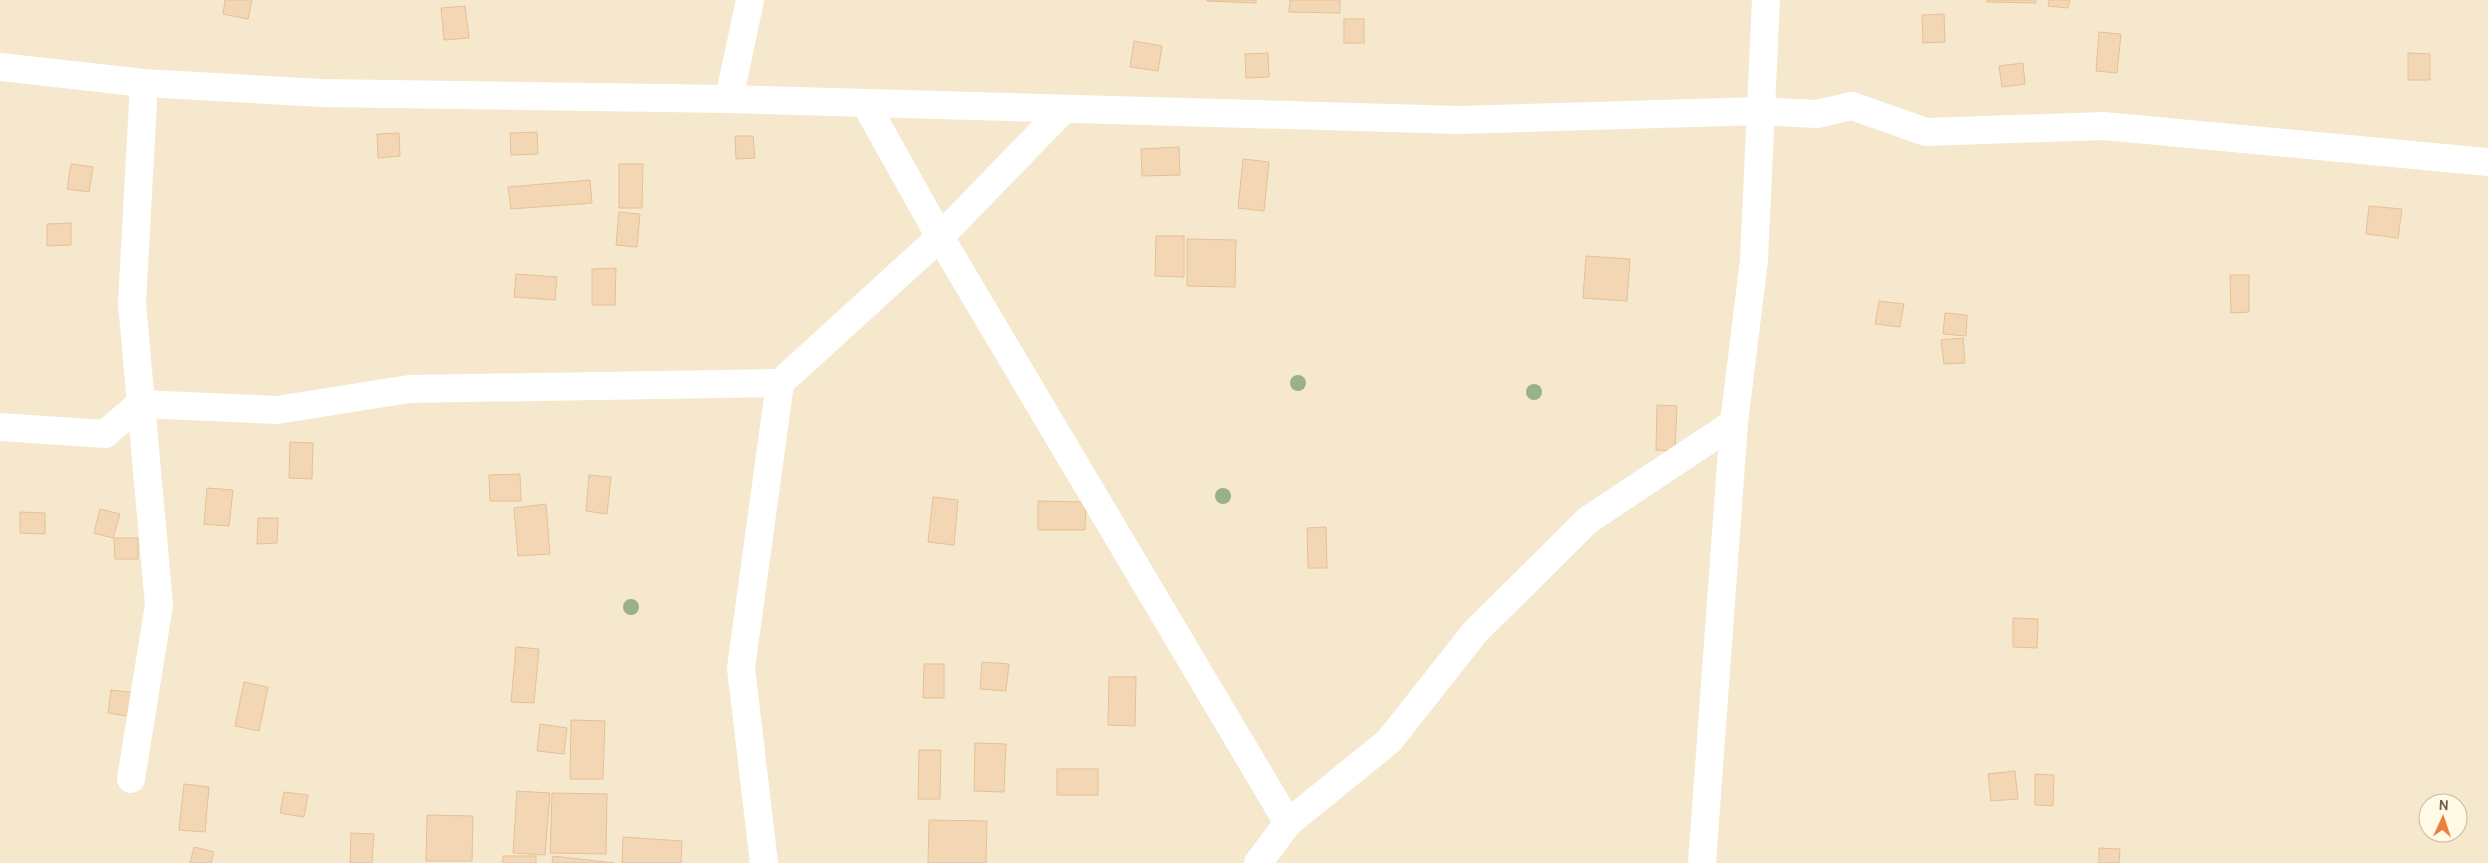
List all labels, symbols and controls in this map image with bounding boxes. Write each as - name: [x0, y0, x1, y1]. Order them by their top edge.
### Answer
- north arrow: [2418, 793, 2468, 843]
- text: N: [2438, 796, 2449, 814]

